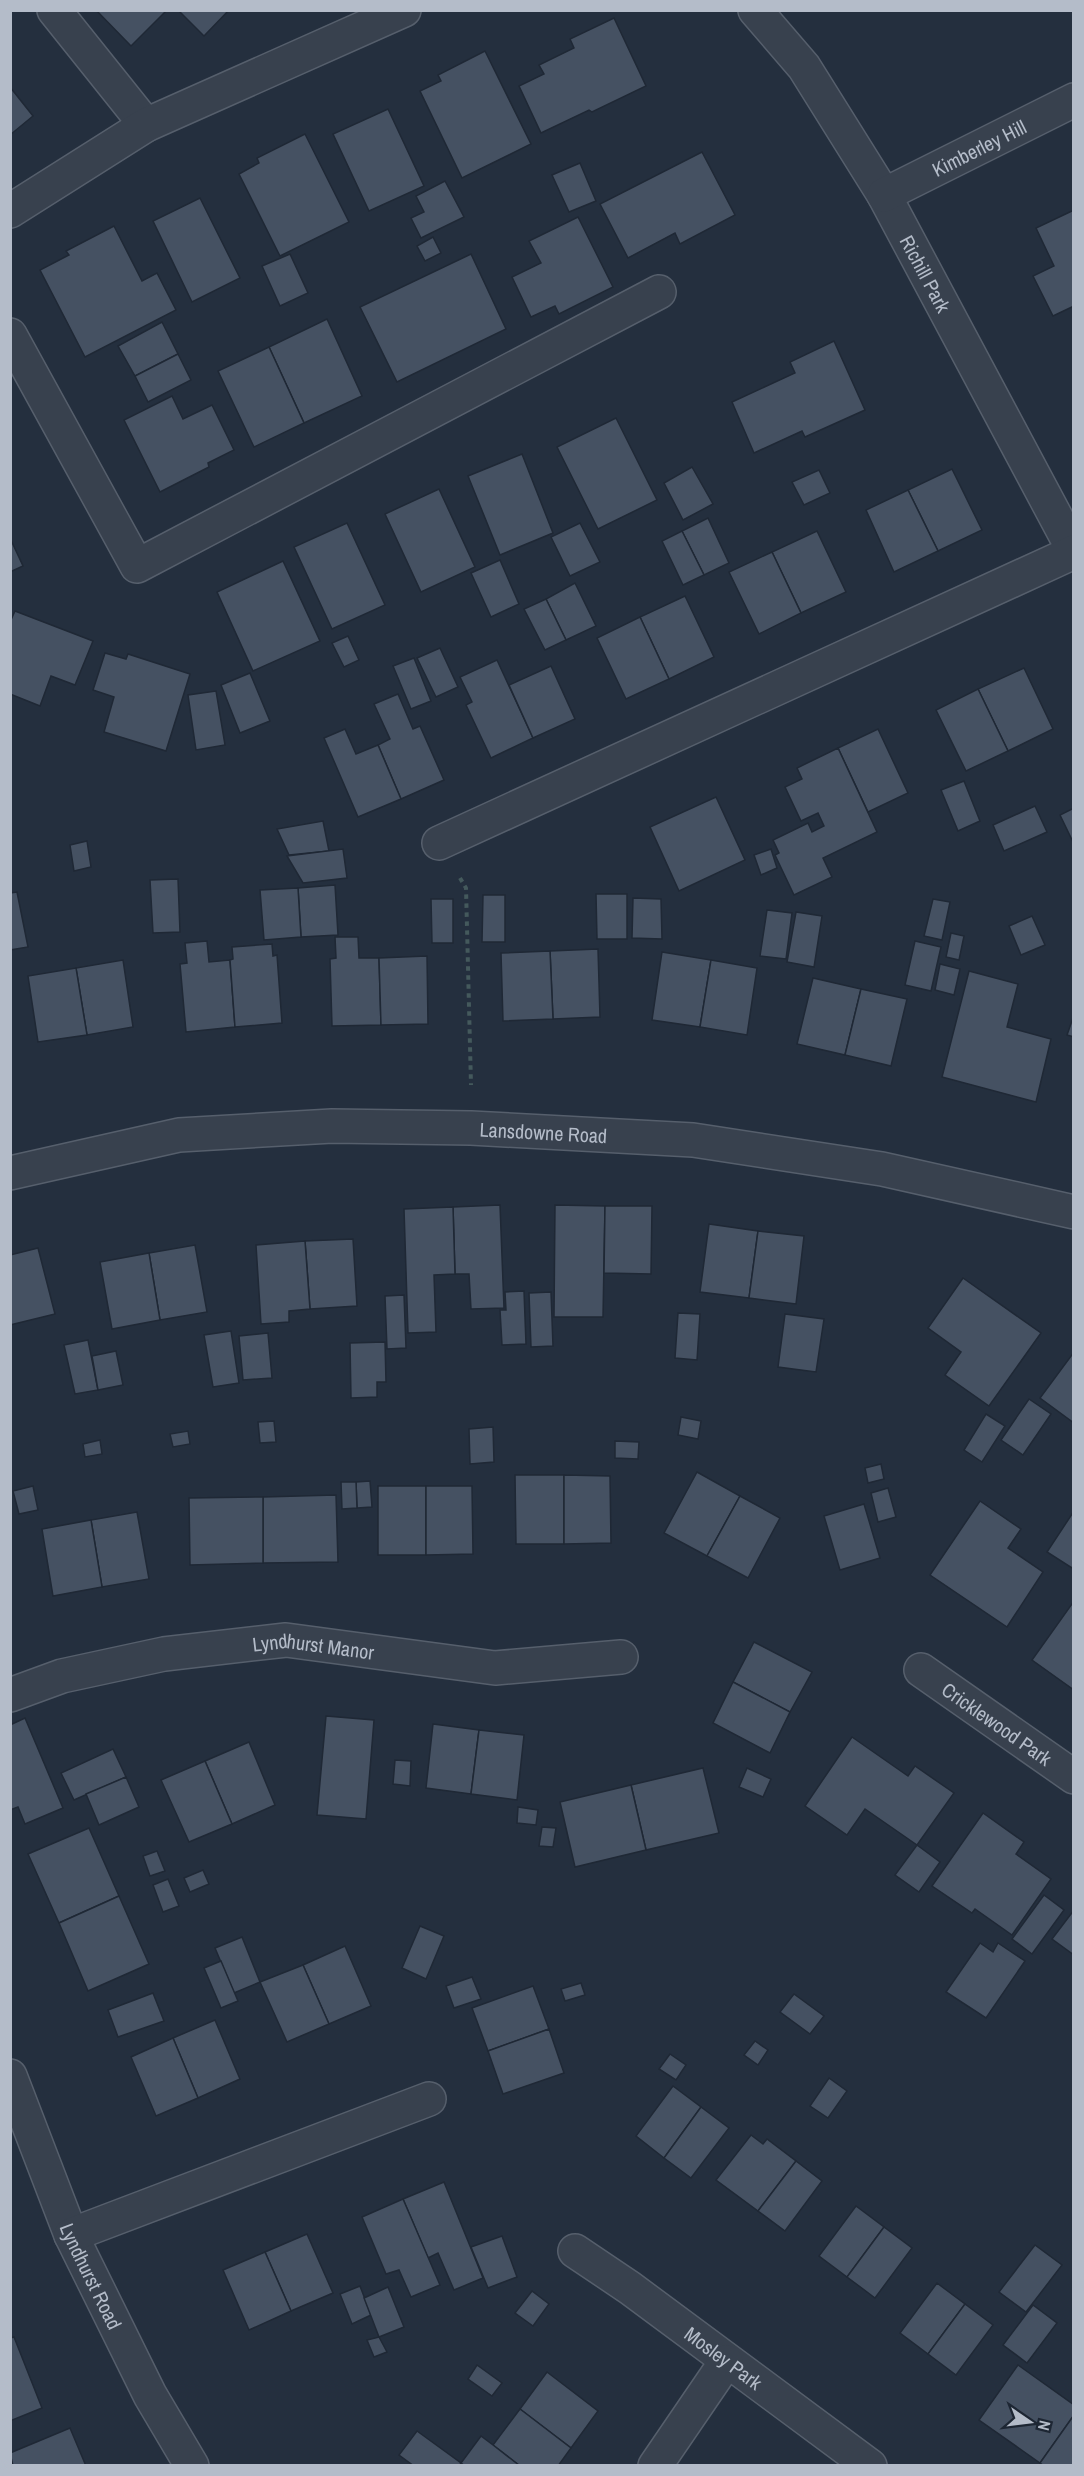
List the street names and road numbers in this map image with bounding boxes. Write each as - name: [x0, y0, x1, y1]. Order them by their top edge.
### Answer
- street label: Kimberley Hill: [927, 113, 1031, 183]
- street label: Richill Park: [894, 230, 958, 317]
- street label: Lansdowne Road: [479, 1115, 608, 1149]
- street label: Lyndhurst Manor: [251, 1626, 376, 1665]
- street label: Cricklewood Park: [937, 1675, 1058, 1772]
- street label: Lyndhurst Road: [54, 2219, 129, 2334]
- street label: Mosley Park: [679, 2320, 769, 2396]

